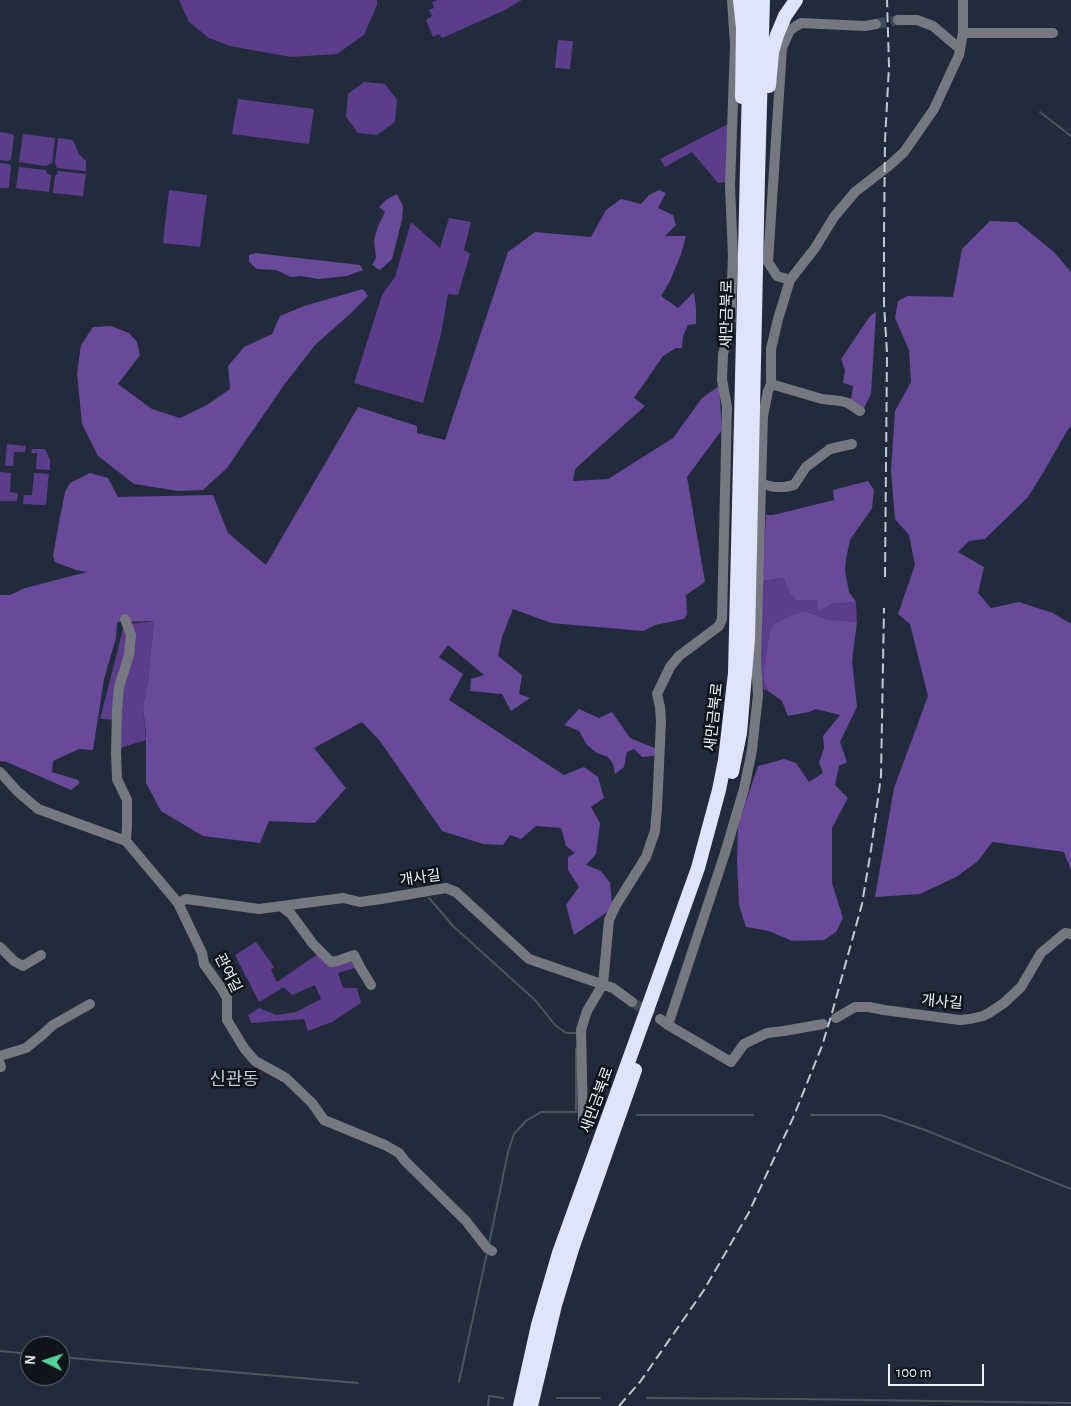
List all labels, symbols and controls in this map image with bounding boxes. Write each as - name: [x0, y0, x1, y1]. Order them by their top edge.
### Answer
- street label: 새만금북로: [717, 279, 737, 349]
- street label: 새만금북로: [701, 682, 727, 752]
- street label: 개사길: [398, 866, 442, 890]
- street label: 관여길: [211, 950, 245, 996]
- street label: 개사길: [921, 991, 963, 1013]
- street label: 새만금북로: [577, 1065, 617, 1135]
- district label: 신관동: [209, 1069, 259, 1091]
- north arrow: [20, 1336, 70, 1386]
- scale bar: [891, 1354, 987, 1386]
- text: N: [24, 1355, 38, 1365]
- text: 100 m: [896, 1365, 931, 1380]

